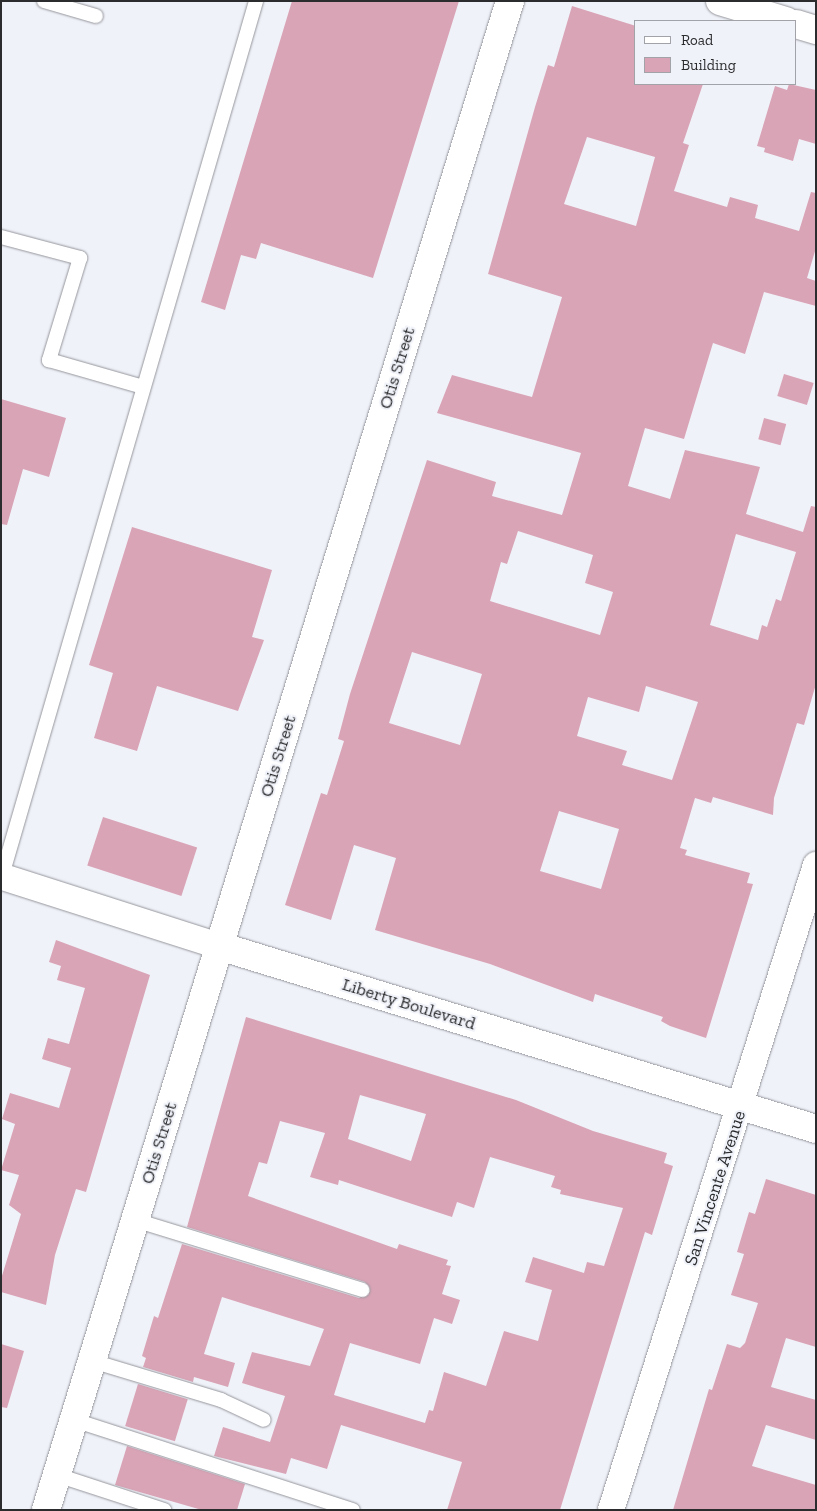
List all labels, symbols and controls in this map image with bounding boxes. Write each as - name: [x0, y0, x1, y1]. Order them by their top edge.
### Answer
- legend: [634, 20, 797, 85]
- text: Road: [681, 31, 713, 49]
- text: Building: [681, 56, 736, 74]
- street label: Otis Street: [374, 325, 420, 411]
- street label: Otis Street: [255, 713, 301, 799]
- street label: Liberty Boulevard: [339, 973, 479, 1035]
- street label: Otis Street: [136, 1100, 182, 1186]
- street label: San Vincente Avenue: [680, 1107, 750, 1269]

